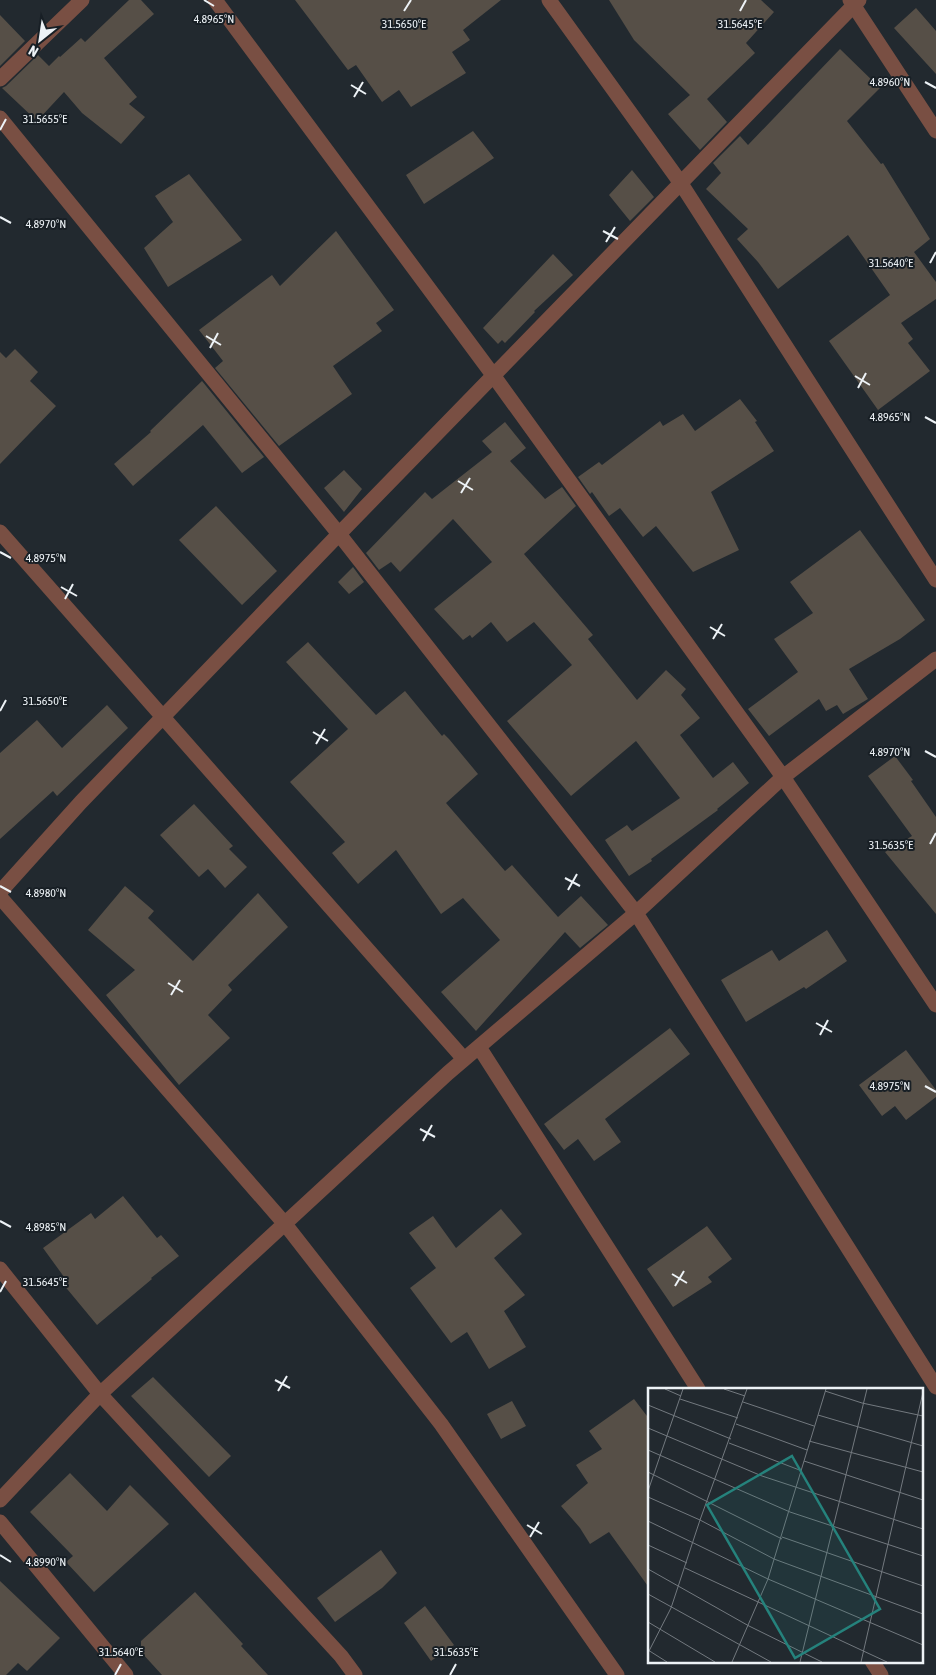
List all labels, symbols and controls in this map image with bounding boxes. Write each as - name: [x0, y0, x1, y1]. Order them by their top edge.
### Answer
- text: 4.8965°N: [194, 12, 234, 26]
- north arrow: [15, 15, 65, 65]
- text: 31.5650°E: [382, 17, 426, 31]
- text: 31.5645°E: [718, 17, 762, 31]
- text: N: [26, 42, 41, 60]
- text: 4.8960°N: [870, 75, 910, 89]
- text: 31.5655°E: [23, 112, 67, 126]
- text: 4.8970°N: [26, 217, 66, 231]
- text: 31.5640°E: [869, 256, 913, 270]
- text: 4.8965°N: [870, 410, 910, 424]
- text: 4.8975°N: [26, 551, 66, 565]
- text: 31.5650°E: [23, 694, 67, 708]
- text: 4.8970°N: [870, 745, 910, 759]
- text: 31.5635°E: [869, 838, 913, 852]
- text: 4.8980°N: [26, 886, 66, 900]
- text: 4.8975°N: [870, 1079, 910, 1093]
- text: 4.8985°N: [26, 1220, 66, 1234]
- text: 31.5645°E: [23, 1275, 67, 1289]
- inset map: [648, 1388, 924, 1662]
- text: 4.8990°N: [26, 1555, 66, 1569]
- text: 31.5640°E: [99, 1645, 143, 1659]
- text: 31.5635°E: [434, 1645, 478, 1659]

